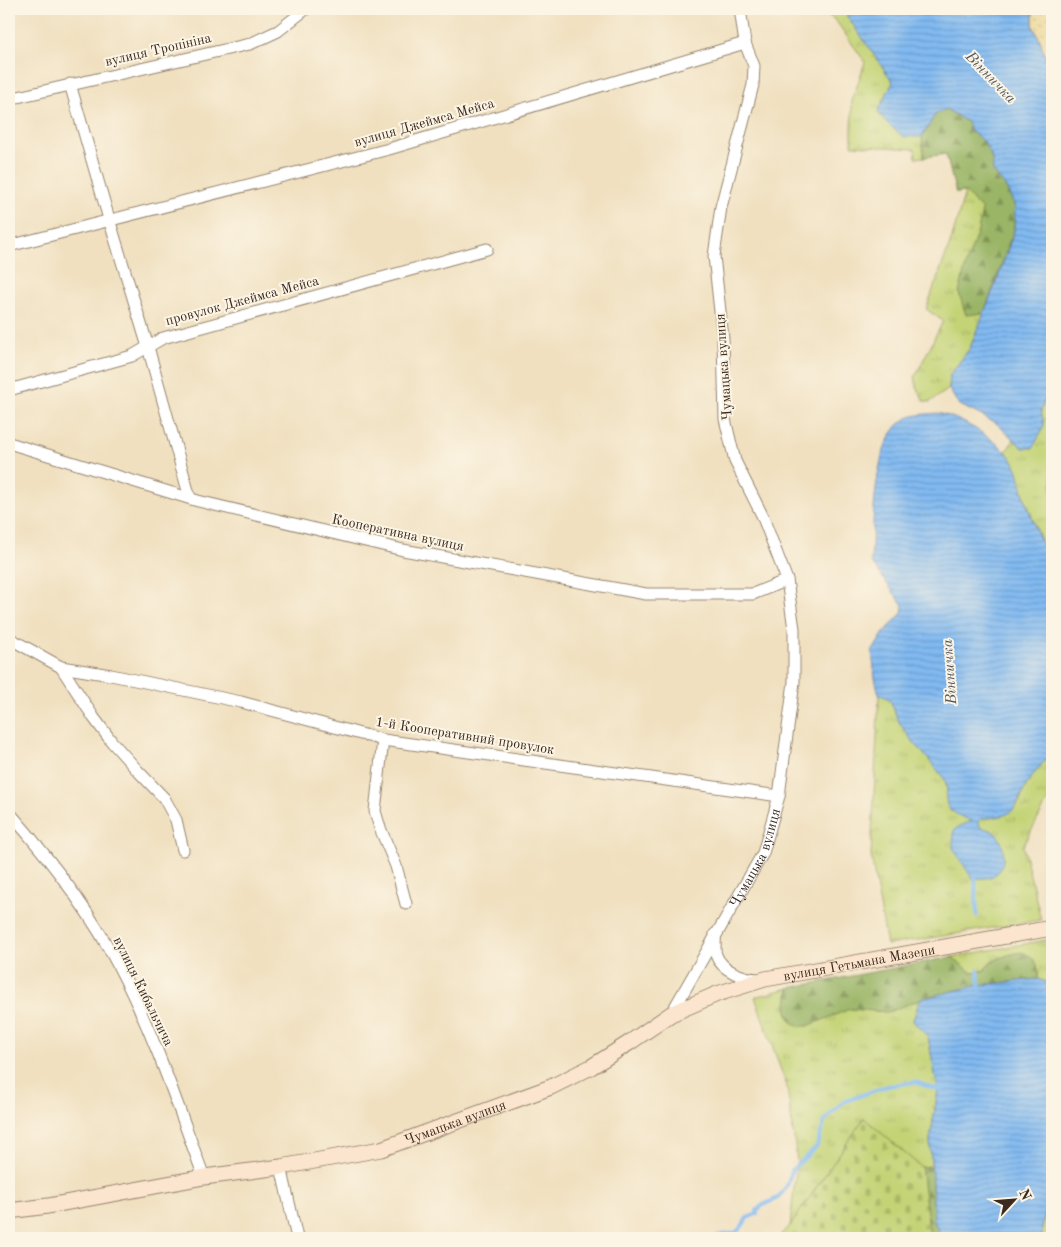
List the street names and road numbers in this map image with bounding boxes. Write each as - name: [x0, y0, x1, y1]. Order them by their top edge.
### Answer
- street label: вулиця Тропініна: [104, 31, 213, 69]
- street label: вулиця Джеймса Мейса: [353, 96, 496, 150]
- street label: провулок Джеймса Мейса: [164, 274, 321, 328]
- street label: Чумацька вулиця: [713, 313, 735, 421]
- street label: Кооперативна вулиця: [330, 512, 465, 554]
- street label: 1-й Кооперативний провулок: [374, 715, 555, 757]
- street label: Чумацька вулиця: [728, 807, 783, 910]
- street label: вулиця Кибальчича: [111, 935, 176, 1048]
- street label: вулиця Гетьмана Мазепи: [782, 943, 936, 984]
- street label: Чумацька вулиця: [403, 1098, 508, 1148]

